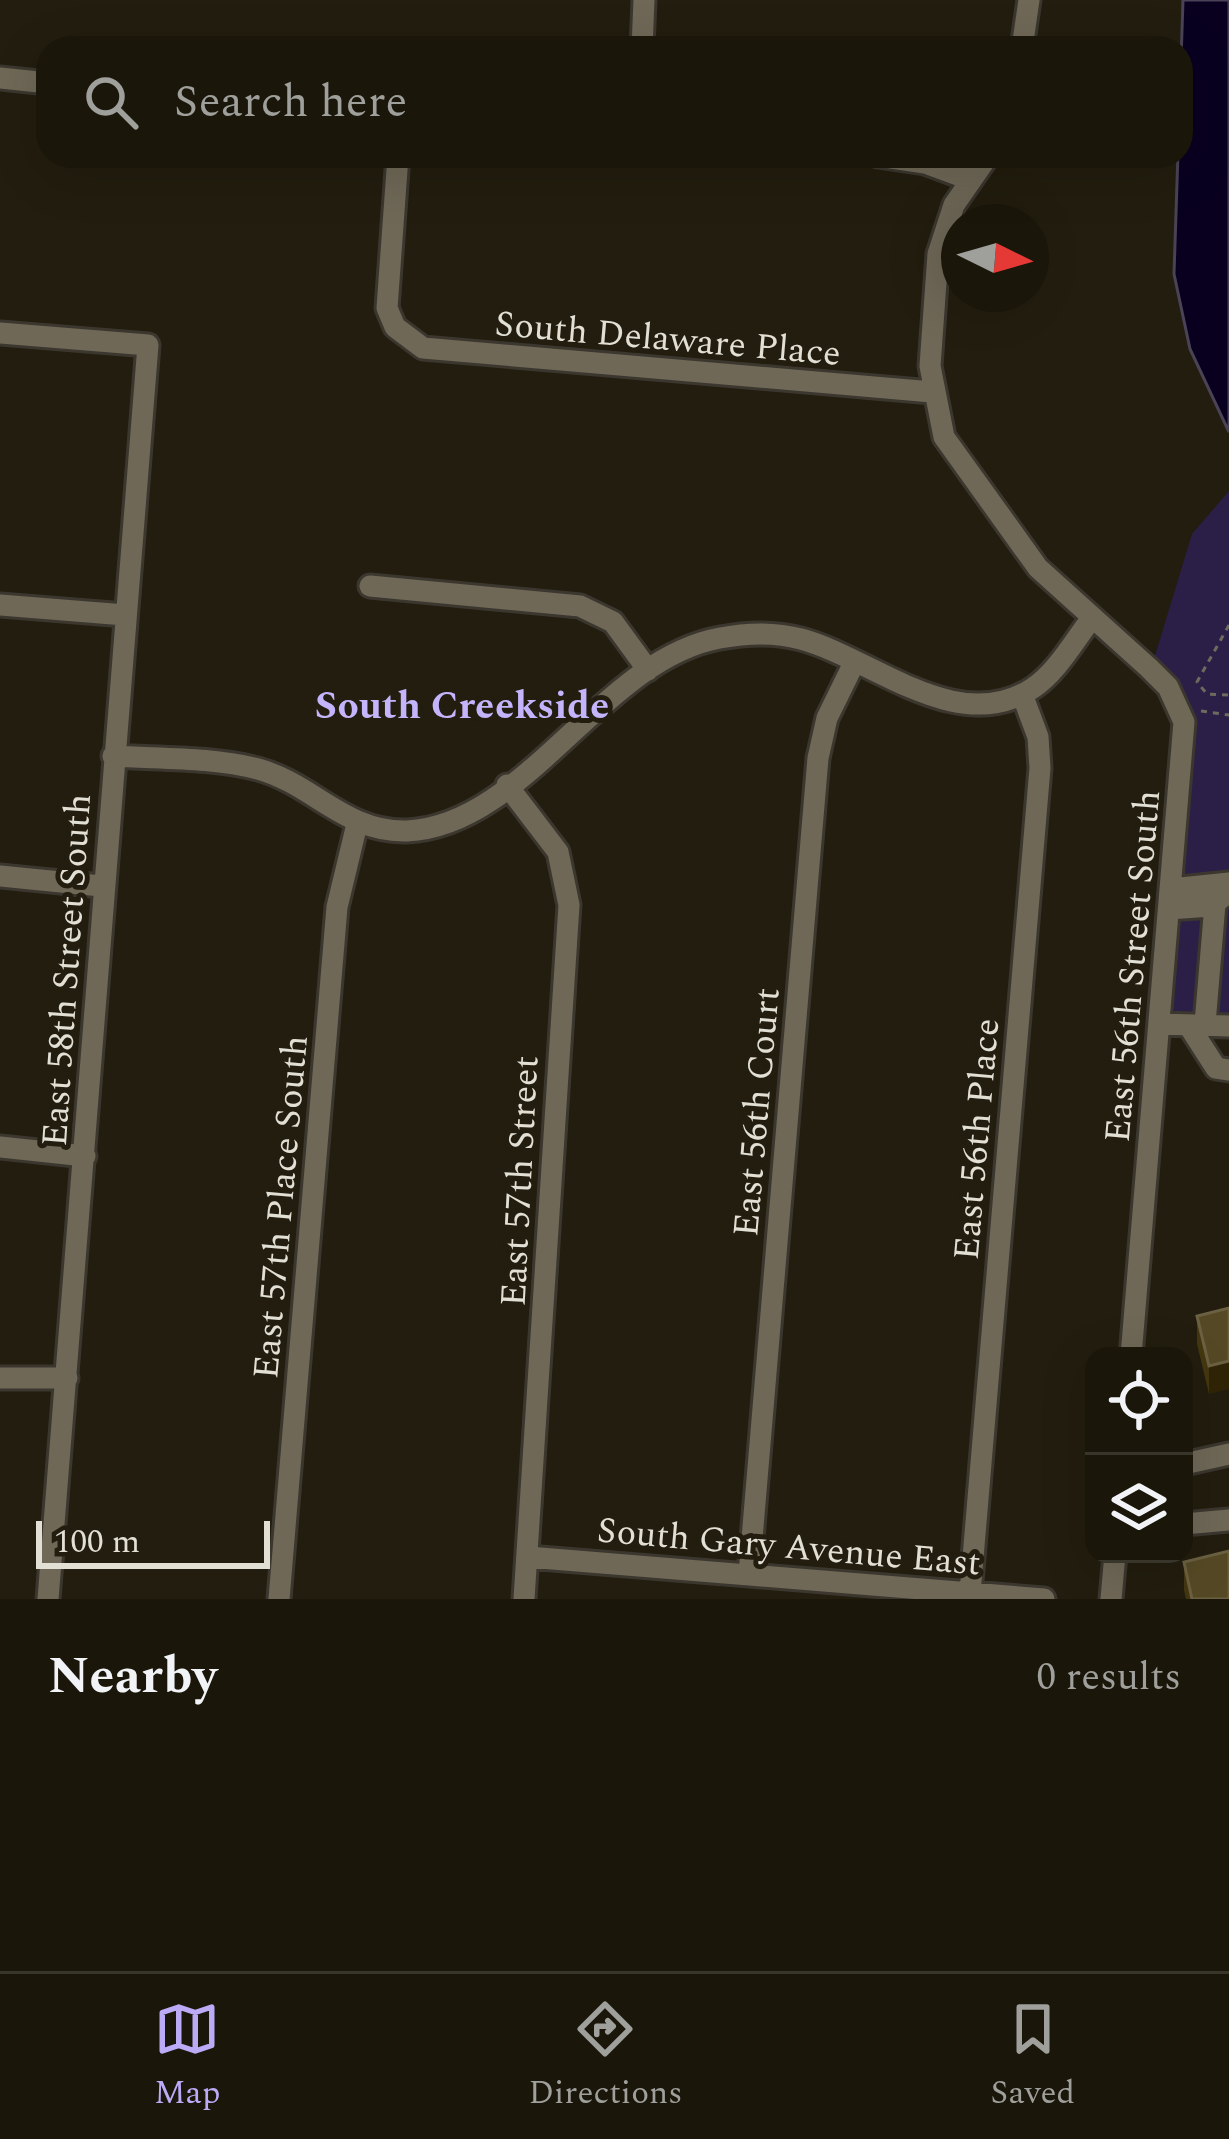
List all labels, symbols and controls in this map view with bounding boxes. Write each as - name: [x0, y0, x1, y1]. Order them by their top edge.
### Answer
- search box: [36, 36, 1193, 168]
- text: Search here: [174, 68, 407, 137]
- icon: search: [78, 69, 144, 135]
- north arrow: [941, 204, 1049, 312]
- street label: South Delaware Place: [493, 297, 843, 382]
- district label: South Creekside: [315, 677, 609, 736]
- street label: East 56th Street South: [1091, 788, 1176, 1145]
- street label: East 58th Street South: [28, 792, 107, 1148]
- street label: East 56th Court: [719, 986, 796, 1239]
- street label: East 56th Place: [940, 1016, 1015, 1262]
- street label: East 57th Place South: [239, 1033, 324, 1381]
- street label: East 57th Street: [486, 1054, 555, 1308]
- map controls: [1085, 1347, 1193, 1563]
- button: locate: [1085, 1347, 1193, 1455]
- button: layers: [1085, 1455, 1193, 1563]
- street label: South Gary Avenue East: [595, 1503, 983, 1592]
- scale bar: [36, 1515, 270, 1568]
- text: 100 m: [54, 1517, 140, 1567]
- text: Nearby: [48, 1638, 217, 1716]
- text: 0 results: [1037, 1648, 1181, 1707]
- tab: Map: [154, 1996, 220, 2118]
- tab: Directions: [528, 1996, 682, 2118]
- tab: Saved: [990, 1996, 1075, 2118]

